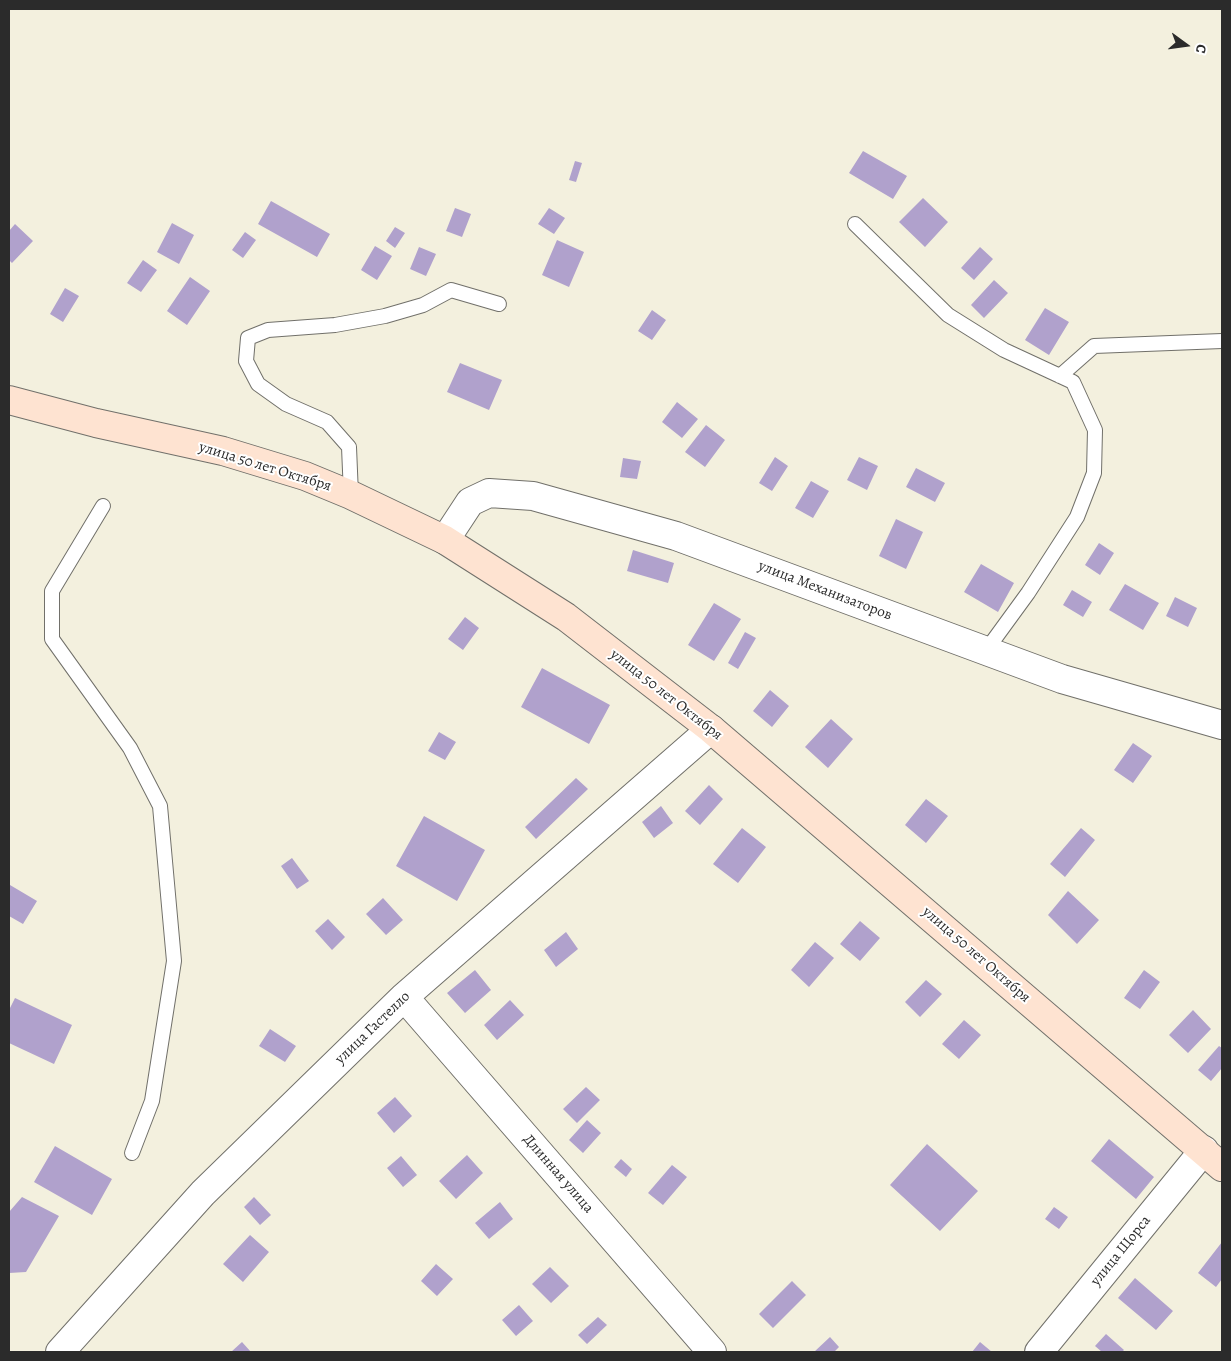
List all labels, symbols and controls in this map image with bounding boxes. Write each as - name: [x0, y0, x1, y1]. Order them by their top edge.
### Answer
- north arrow: [1161, 20, 1211, 70]
- text: С: [1191, 42, 1211, 55]
- street label: улица 50 лет Октября: [197, 438, 333, 496]
- street label: улица Механизаторов: [756, 557, 894, 625]
- street label: улица 50 лет Октября: [606, 646, 726, 744]
- street label: улица 50 лет Октября: [918, 903, 1034, 1007]
- street label: улица Гастелло: [332, 988, 414, 1068]
- street label: Длинная улица: [519, 1131, 597, 1217]
- street label: улица Щорса: [1087, 1212, 1155, 1290]

